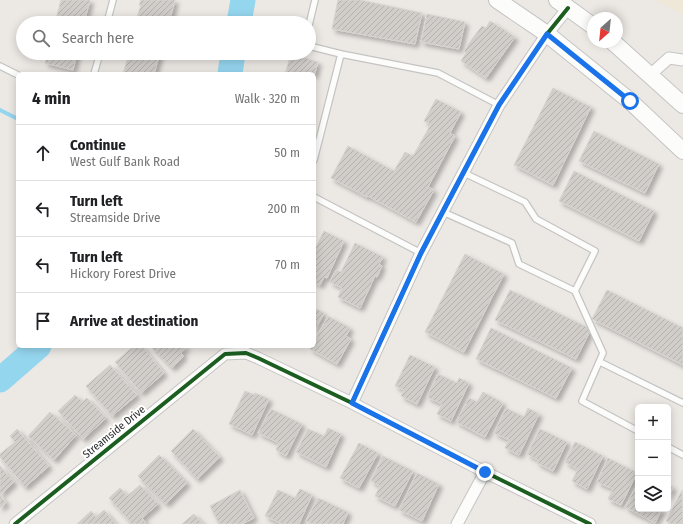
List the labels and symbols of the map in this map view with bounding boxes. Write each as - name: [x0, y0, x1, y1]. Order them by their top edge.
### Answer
- north arrow: [587, 12, 623, 48]
- route start: [621, 92, 639, 110]
- street label: Streamside Drive: [80, 403, 148, 461]
- route end: [476, 463, 494, 481]

